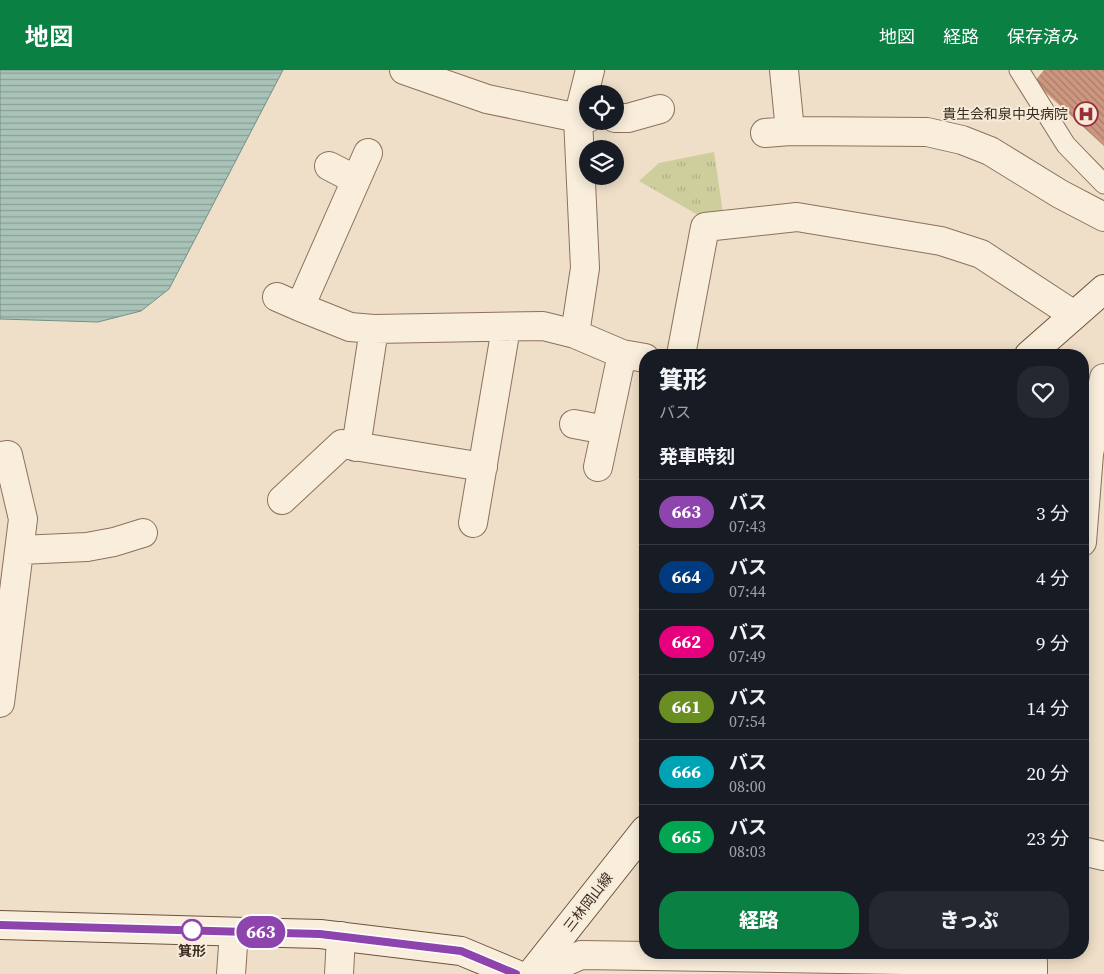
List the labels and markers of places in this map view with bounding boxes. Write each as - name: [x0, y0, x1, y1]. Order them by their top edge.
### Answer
- hospital icon: 貴生会和泉中央病院: [1073, 101, 1099, 127]
- place label: 貴生会和泉中央病院: [942, 104, 1068, 124]
- marker: 箕形: [181, 919, 203, 941]
- place label: 箕形: [178, 941, 206, 961]

